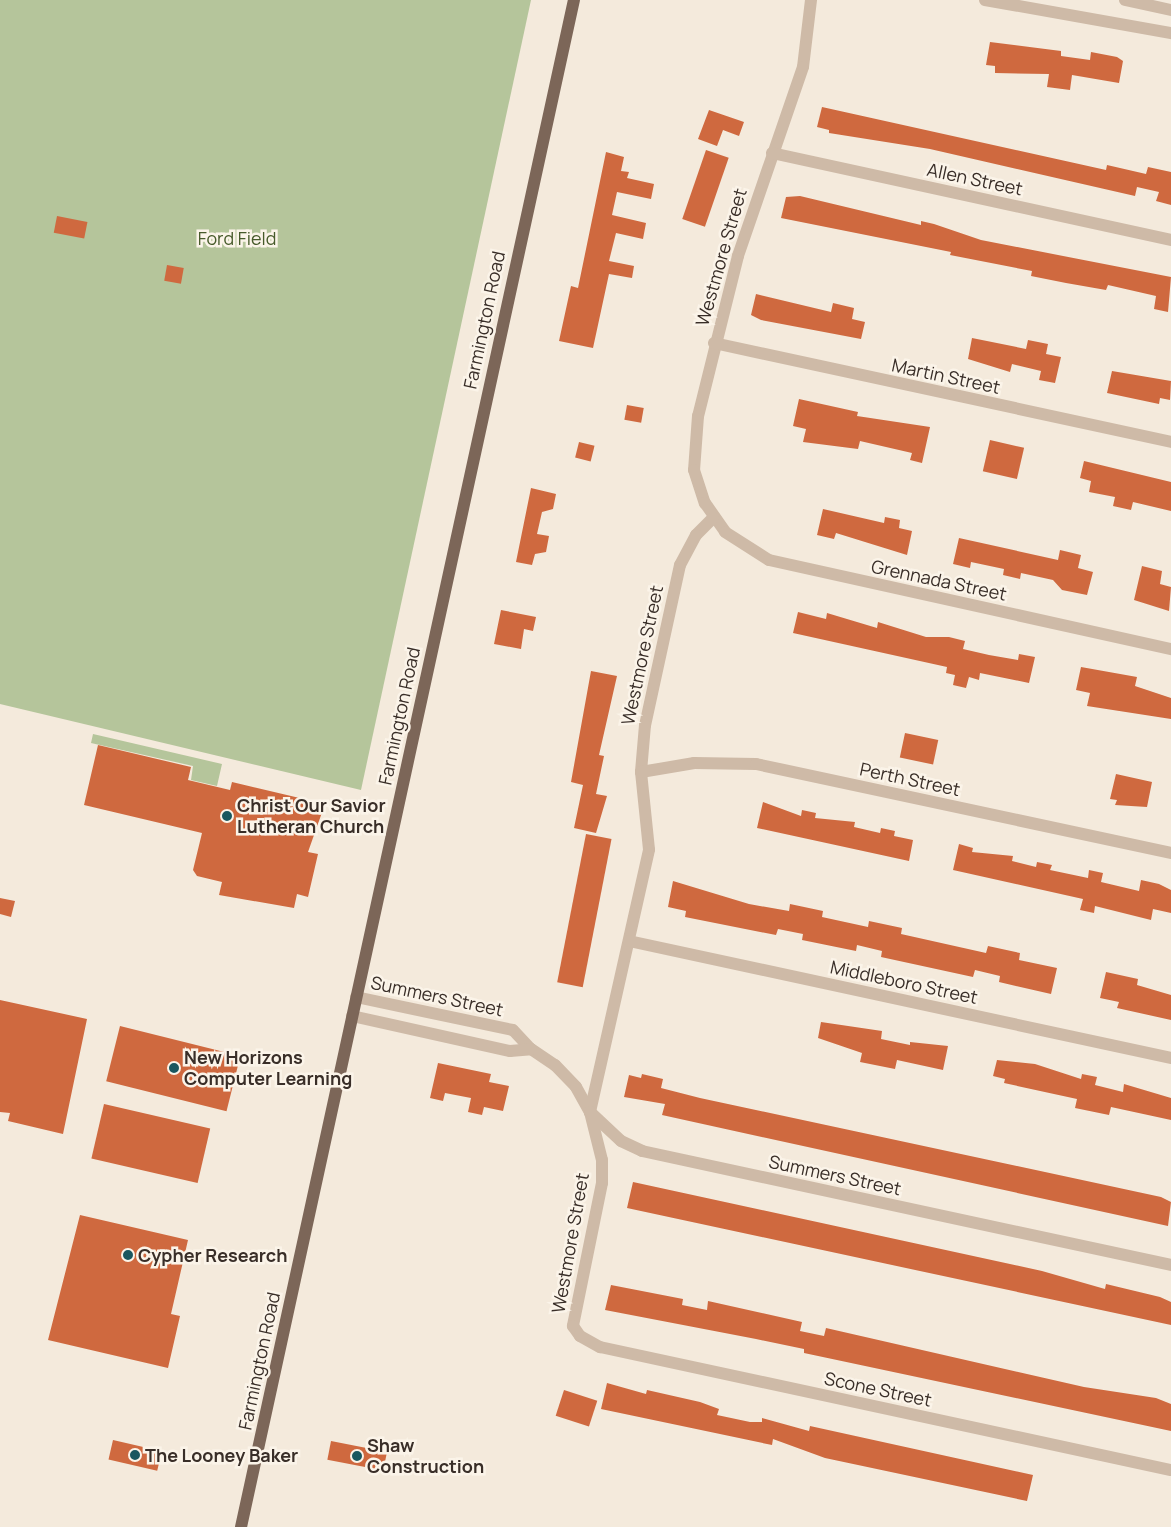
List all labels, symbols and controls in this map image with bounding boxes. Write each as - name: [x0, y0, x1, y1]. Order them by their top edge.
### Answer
- street label: Allen Street: [925, 158, 1025, 200]
- street label: Westmore Street: [691, 186, 751, 328]
- park label: Ford Field: [198, 227, 276, 249]
- street label: Farmington Road: [459, 249, 509, 391]
- street label: Martin Street: [890, 354, 1002, 398]
- street label: Grennada Street: [869, 555, 1009, 605]
- street label: Westmore Street: [617, 583, 667, 727]
- street label: Farmington Road: [374, 645, 424, 787]
- street label: Perth Street: [858, 758, 962, 800]
- place label: Christ Our Savior Lutheran Church: [237, 795, 386, 838]
- marker: Christ Our Savior Lutheran Church: [221, 810, 233, 822]
- street label: Middleboro Street: [828, 956, 980, 1008]
- street label: Summers Street: [369, 971, 505, 1021]
- place label: New Horizons Computer Learning: [184, 1047, 352, 1090]
- marker: New Horizons Computer Learning: [168, 1062, 180, 1074]
- street label: Summers Street: [767, 1150, 903, 1200]
- street label: Westmore Street: [547, 1171, 593, 1315]
- place label: Cypher Research: [138, 1244, 287, 1266]
- marker: Cypher Research: [122, 1249, 134, 1261]
- street label: Farmington Road: [234, 1290, 284, 1432]
- street label: Scone Street: [822, 1367, 934, 1411]
- place label: Shaw Construction: [367, 1435, 484, 1478]
- place label: The Looney Baker: [145, 1444, 298, 1466]
- marker: The Looney Baker: [129, 1449, 141, 1461]
- marker: Shaw Construction: [351, 1450, 363, 1462]

